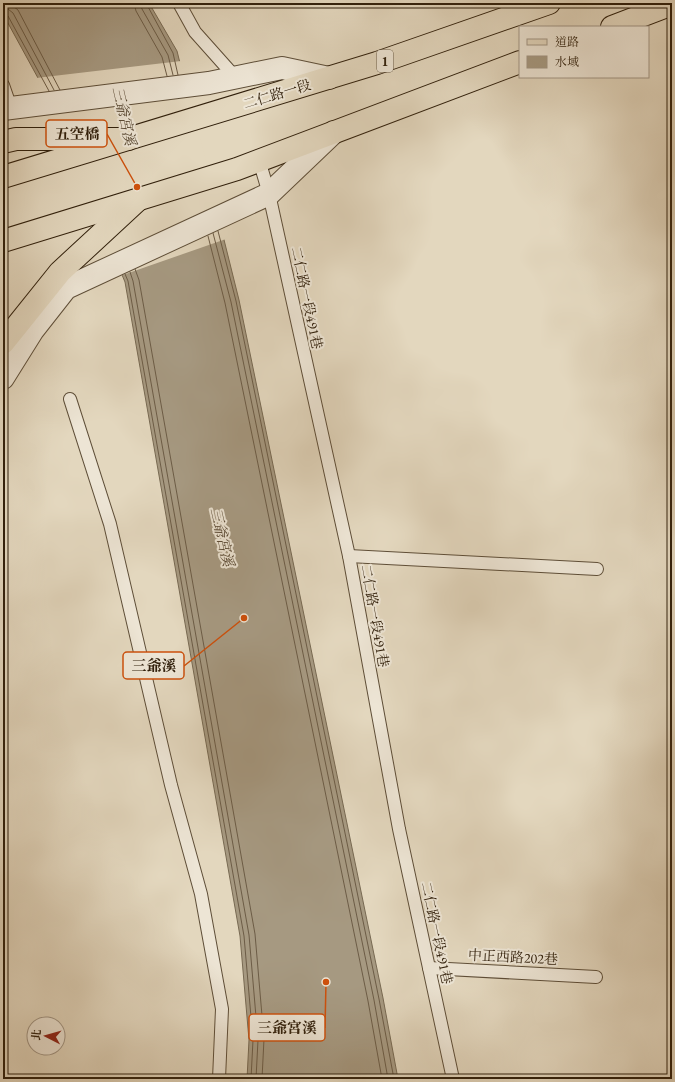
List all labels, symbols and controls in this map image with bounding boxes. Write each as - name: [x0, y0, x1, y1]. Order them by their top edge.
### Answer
- legend: [519, 26, 649, 78]
- text: 道路: [555, 34, 579, 50]
- road number: 1: [377, 50, 393, 72]
- text: 水域: [555, 54, 579, 70]
- street label: 二仁路一段: [241, 75, 313, 113]
- water label: 三爺宮溪: [108, 85, 141, 149]
- callout: 五空橋: [46, 120, 107, 147]
- text: 五空橋: [54, 124, 100, 143]
- street label: 二仁路一段491巷: [287, 245, 327, 351]
- water label: 三爺宮溪: [206, 506, 239, 570]
- street label: 二仁路一段491巷: [357, 563, 393, 669]
- callout: 三爺溪: [123, 652, 184, 679]
- text: 三爺溪: [131, 656, 177, 675]
- street label: 二仁路一段491巷: [417, 880, 457, 986]
- street label: 中正西路202巷: [468, 946, 558, 968]
- callout: 三爺宮溪: [249, 1014, 325, 1041]
- north arrow: [26, 1016, 66, 1056]
- text: 三爺宮溪: [257, 1018, 317, 1037]
- text: 北: [29, 1029, 44, 1041]

